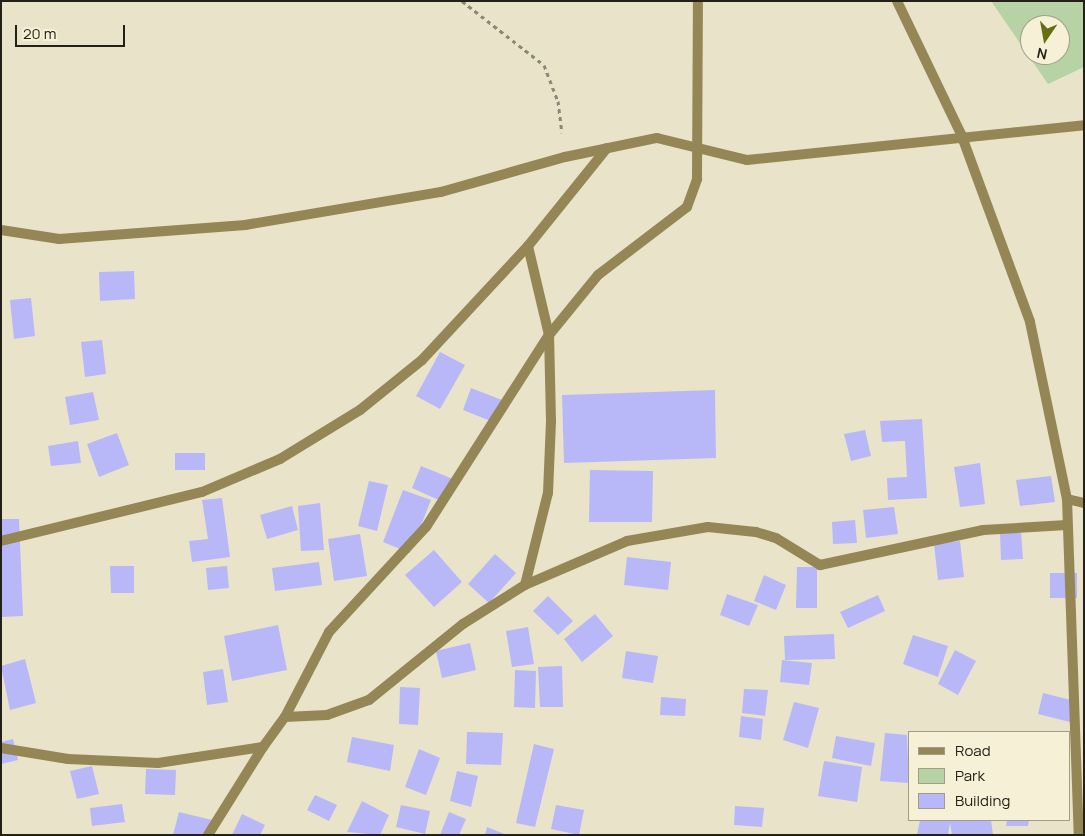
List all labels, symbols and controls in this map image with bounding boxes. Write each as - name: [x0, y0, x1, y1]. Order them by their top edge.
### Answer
- scale bar: [18, 15, 128, 47]
- north arrow: [1020, 15, 1070, 65]
- text: 20 m: [23, 23, 56, 44]
- text: N: [1035, 44, 1049, 65]
- legend: [908, 731, 1070, 821]
- text: Road: [955, 740, 991, 761]
- text: Park: [955, 765, 985, 786]
- text: Building: [955, 790, 1010, 811]

